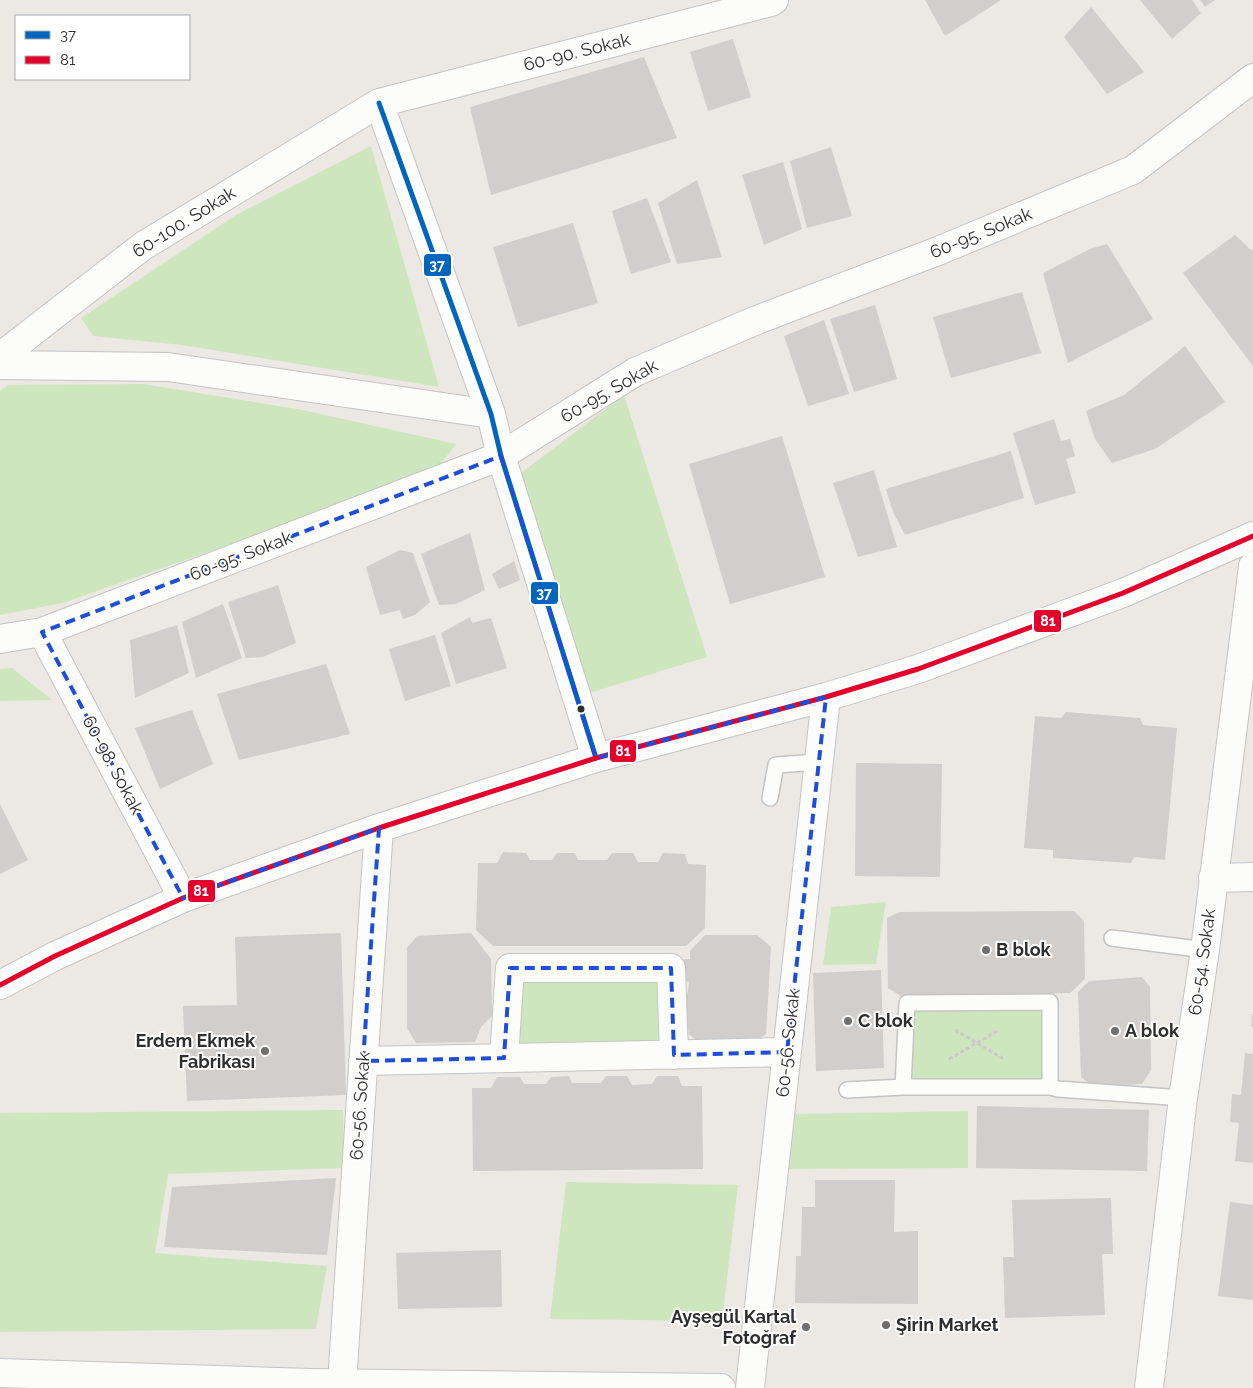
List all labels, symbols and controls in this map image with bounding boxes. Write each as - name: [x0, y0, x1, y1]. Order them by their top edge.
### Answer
- legend: [15, 15, 190, 80]
- text: 37: [60, 26, 76, 44]
- street label: 60-90. Sokak: [521, 28, 633, 75]
- text: 81: [60, 51, 76, 69]
- street label: 60-100. Sokak: [128, 181, 240, 262]
- street label: 60-95. Sokak: [927, 202, 1035, 263]
- line badge: 37: [423, 253, 452, 277]
- text: 37: [429, 257, 445, 273]
- street label: 60-95. Sokak: [557, 354, 661, 427]
- street label: 60-95. Sokak: [186, 526, 296, 585]
- line badge: 37: [530, 581, 559, 605]
- text: 37: [536, 585, 552, 601]
- line badge: 81: [1033, 609, 1062, 633]
- text: 81: [1040, 613, 1056, 629]
- unlabelled marker: [576, 704, 586, 714]
- street label: 60-98. Sokak: [79, 712, 149, 818]
- line badge: 81: [609, 739, 637, 763]
- text: 81: [615, 743, 631, 759]
- line badge: 81: [187, 879, 216, 903]
- text: 81: [193, 883, 209, 899]
- street label: 60-54. Sokak: [1184, 907, 1219, 1017]
- place label: B blok: [996, 939, 1052, 960]
- marker: B blok: [980, 944, 992, 956]
- street label: 60-56. Sokak: [771, 987, 804, 1098]
- place label: C blok: [858, 1010, 914, 1031]
- marker: C blok: [842, 1015, 854, 1027]
- place label: A blok: [1125, 1020, 1180, 1041]
- marker: A blok: [1109, 1025, 1121, 1037]
- place label: Erdem Ekmek Fabrikası: [135, 1030, 256, 1072]
- marker: Erdem Ekmek Fabrikası: [259, 1045, 271, 1057]
- street label: 60-56. Sokak: [345, 1051, 374, 1161]
- place label: Ayşegül Kartal Fotoğraf: [671, 1306, 797, 1348]
- place label: Şirin Market: [896, 1314, 998, 1335]
- marker: Şirin Market: [880, 1319, 892, 1331]
- marker: Ayşegül Kartal Fotoğraf: [800, 1321, 812, 1333]

